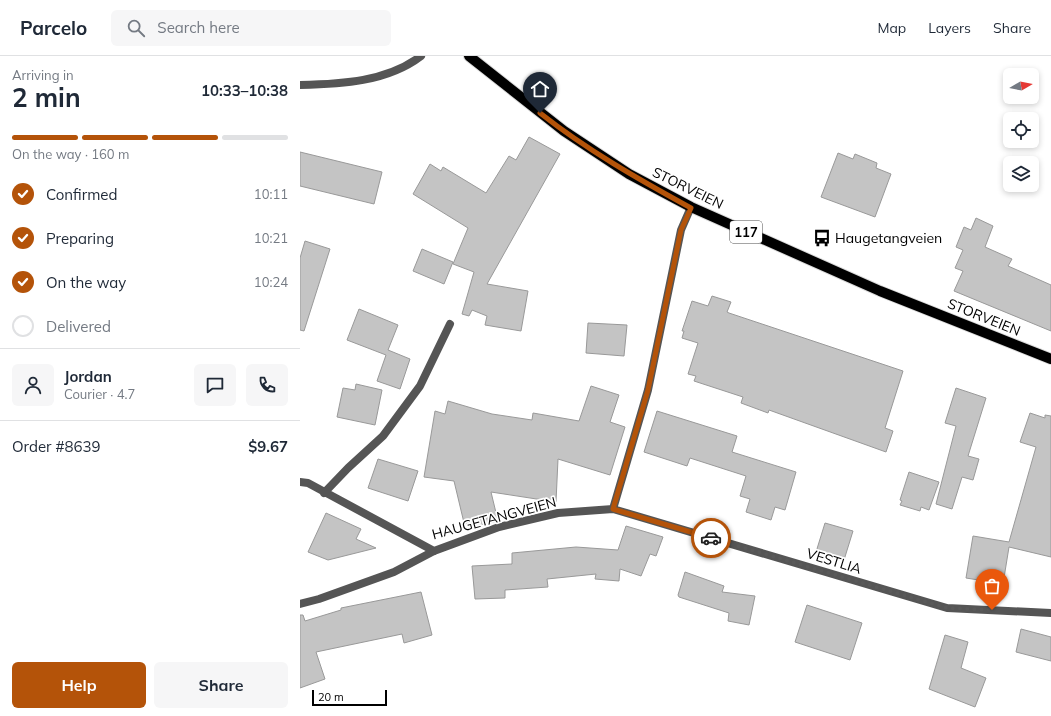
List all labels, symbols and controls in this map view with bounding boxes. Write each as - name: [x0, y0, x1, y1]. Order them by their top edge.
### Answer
- search box: [111, 10, 391, 46]
- text: Parcelo: [20, 16, 87, 40]
- icon: search: [125, 17, 147, 39]
- text: Search here: [157, 18, 240, 37]
- text: Map: [877, 19, 906, 37]
- text: Layers: [928, 19, 971, 37]
- text: Share: [993, 19, 1031, 37]
- text: Arriving in: [12, 67, 74, 83]
- north arrow: [1003, 68, 1039, 104]
- map controls: [1003, 68, 1039, 192]
- pin: [523, 72, 557, 113]
- icon: home: [529, 78, 551, 100]
- text: 2 min: [12, 81, 81, 114]
- text: 10:33–10:38: [201, 81, 288, 100]
- button: locate: [1003, 112, 1039, 148]
- text: On the way · 160 m: [12, 146, 129, 162]
- button: layers: [1003, 156, 1039, 192]
- street label: STORVEIEN: [649, 163, 727, 213]
- icon: check: [12, 183, 34, 205]
- text: Confirmed: [46, 185, 117, 204]
- text: 10:11: [254, 186, 288, 202]
- road number: 117: [730, 221, 762, 243]
- icon: check: [12, 227, 34, 249]
- bus stop icon: Haugetangveien: [812, 228, 832, 248]
- text: Preparing: [46, 229, 114, 248]
- place label: Haugetangveien: [835, 229, 942, 247]
- text: 10:21: [254, 230, 288, 246]
- icon: check: [12, 271, 34, 293]
- text: On the way: [46, 273, 126, 292]
- text: 10:24: [254, 274, 288, 290]
- street label: STORVEIEN: [945, 294, 1023, 340]
- text: Delivered: [46, 317, 111, 336]
- button: person: [12, 364, 54, 406]
- button: chat: [194, 364, 236, 406]
- button: phone: [246, 364, 288, 406]
- text: Jordan: [64, 367, 112, 386]
- text: Courier · 4.7: [64, 386, 135, 402]
- text: Order #8639: [12, 437, 100, 456]
- text: $9.67: [248, 437, 288, 456]
- street label: HAUGETANGVEIEN: [430, 493, 558, 543]
- courier: [691, 518, 731, 558]
- icon: car: [700, 527, 722, 549]
- street label: VESTLIA: [804, 544, 864, 578]
- pin: [975, 569, 1009, 610]
- icon: bag: [981, 575, 1003, 597]
- button: Help: [12, 662, 146, 708]
- button: Share: [154, 662, 288, 708]
- scale bar: [312, 688, 387, 707]
- text: 20 m: [318, 690, 344, 704]

